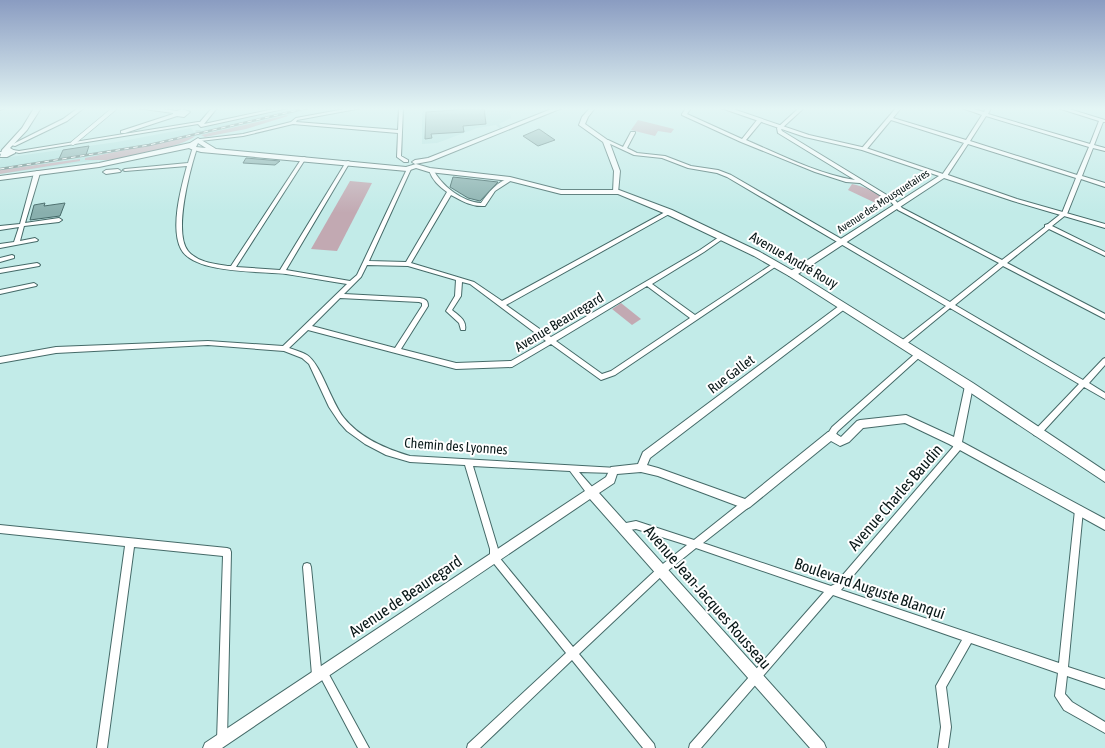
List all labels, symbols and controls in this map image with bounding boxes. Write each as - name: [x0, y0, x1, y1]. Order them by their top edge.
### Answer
- street label: Avenue des Mousquetaires: [835, 167, 932, 235]
- street label: Avenue André Rouy: [747, 228, 841, 292]
- street label: Avenue Beauregard: [512, 289, 606, 355]
- street label: Rue Gallet: [705, 351, 757, 397]
- street label: Chemin des Lyonnes: [404, 434, 508, 458]
- street label: Avenue Charles Baudin: [844, 440, 946, 554]
- street label: Avenue Jean-Jacques Rousseau: [640, 522, 775, 673]
- street label: Avenue de Beauregard: [345, 552, 465, 641]
- street label: Boulevard Auguste Blanqui: [792, 554, 948, 623]

